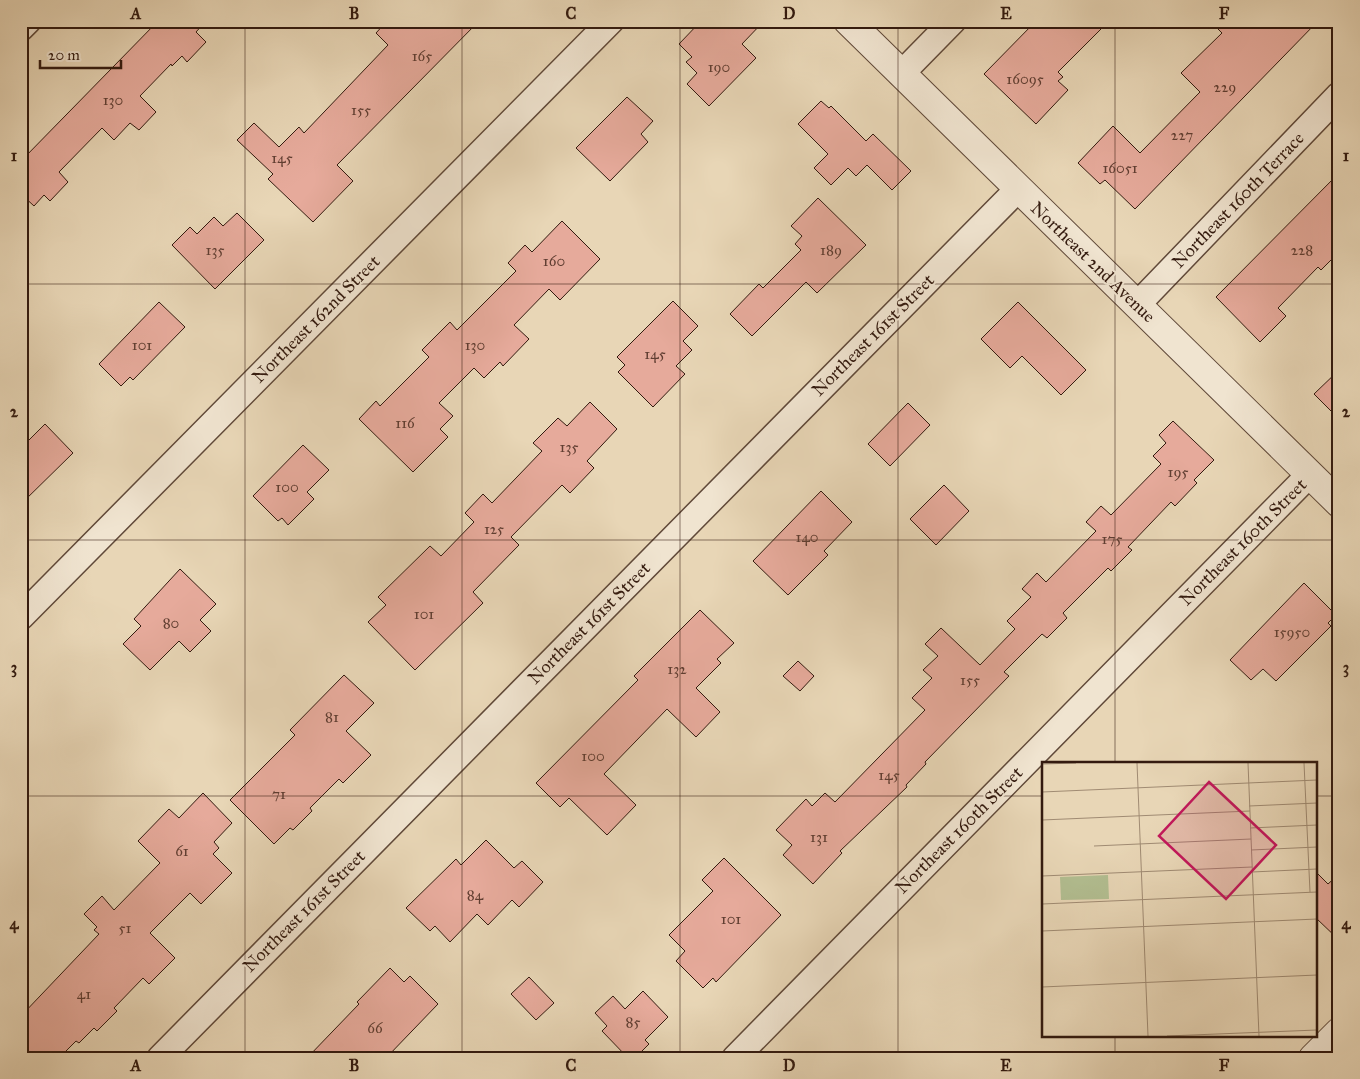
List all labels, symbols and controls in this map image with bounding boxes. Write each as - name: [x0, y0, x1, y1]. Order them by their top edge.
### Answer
- text: A: [130, 4, 142, 23]
- text: B: [349, 4, 359, 23]
- text: C: [566, 4, 577, 23]
- text: D: [783, 4, 796, 23]
- text: E: [1000, 4, 1012, 23]
- text: F: [1219, 4, 1230, 23]
- scale bar: [40, 38, 121, 70]
- text: 20 m: [48, 46, 80, 64]
- house number: 165: [412, 47, 432, 65]
- house number: 190: [708, 58, 730, 76]
- house number: 16095: [1006, 70, 1044, 88]
- house number: 229: [1214, 78, 1236, 96]
- house number: 130: [103, 91, 123, 109]
- house number: 155: [351, 101, 371, 119]
- house number: 227: [1171, 126, 1193, 144]
- street label: Northeast 160th Terrace: [1167, 127, 1309, 273]
- text: 1: [11, 146, 18, 165]
- text: 1: [1343, 146, 1350, 165]
- house number: 145: [271, 149, 293, 167]
- house number: 16051: [1102, 159, 1138, 177]
- street label: Northeast 2nd Avenue: [1026, 197, 1160, 327]
- house number: 135: [206, 241, 224, 259]
- house number: 189: [820, 241, 842, 259]
- house number: 228: [1291, 241, 1313, 259]
- street label: Northeast 162nd Street: [248, 250, 385, 387]
- house number: 160: [543, 252, 565, 270]
- street label: Northeast 161st Street: [807, 269, 939, 401]
- house number: 101: [132, 336, 152, 354]
- house number: 130: [465, 336, 485, 354]
- house number: 145: [644, 345, 666, 363]
- text: 2: [10, 402, 19, 421]
- text: 2: [1342, 402, 1351, 421]
- house number: 116: [395, 414, 416, 432]
- house number: 135: [560, 438, 578, 456]
- house number: 195: [1168, 463, 1188, 481]
- street label: Northeast 160th Street: [1175, 473, 1312, 610]
- house number: 100: [275, 478, 299, 496]
- house number: 125: [484, 520, 504, 538]
- house number: 140: [795, 528, 819, 546]
- house number: 175: [1102, 530, 1122, 548]
- street label: Northeast 161st Street: [523, 557, 655, 689]
- house number: 101: [414, 605, 434, 623]
- house number: 80: [163, 614, 179, 632]
- house number: 15950: [1274, 623, 1310, 641]
- text: 3: [11, 658, 17, 678]
- text: 3: [1343, 658, 1349, 678]
- house number: 132: [667, 660, 687, 678]
- house number: 155: [960, 671, 980, 689]
- house number: 81: [325, 708, 339, 726]
- house number: 100: [581, 747, 605, 765]
- street label: Northeast 160th Street: [891, 761, 1028, 898]
- inset map: [1042, 762, 1318, 1036]
- house number: 145: [878, 766, 900, 784]
- house number: 71: [272, 785, 286, 803]
- house number: 131: [810, 828, 828, 846]
- house number: 61: [175, 842, 189, 860]
- street label: Northeast 161st Street: [238, 845, 370, 977]
- house number: 84: [467, 886, 484, 904]
- house number: 101: [721, 910, 741, 928]
- text: 4: [10, 914, 20, 934]
- text: 4: [1342, 914, 1352, 934]
- house number: 51: [119, 919, 132, 937]
- house number: 41: [77, 985, 91, 1003]
- house number: 85: [626, 1013, 640, 1031]
- house number: 66: [367, 1019, 384, 1037]
- text: A: [130, 1056, 142, 1075]
- text: B: [349, 1056, 359, 1075]
- text: C: [566, 1056, 577, 1075]
- text: D: [783, 1056, 796, 1075]
- text: E: [1000, 1056, 1012, 1075]
- text: F: [1219, 1056, 1230, 1075]

